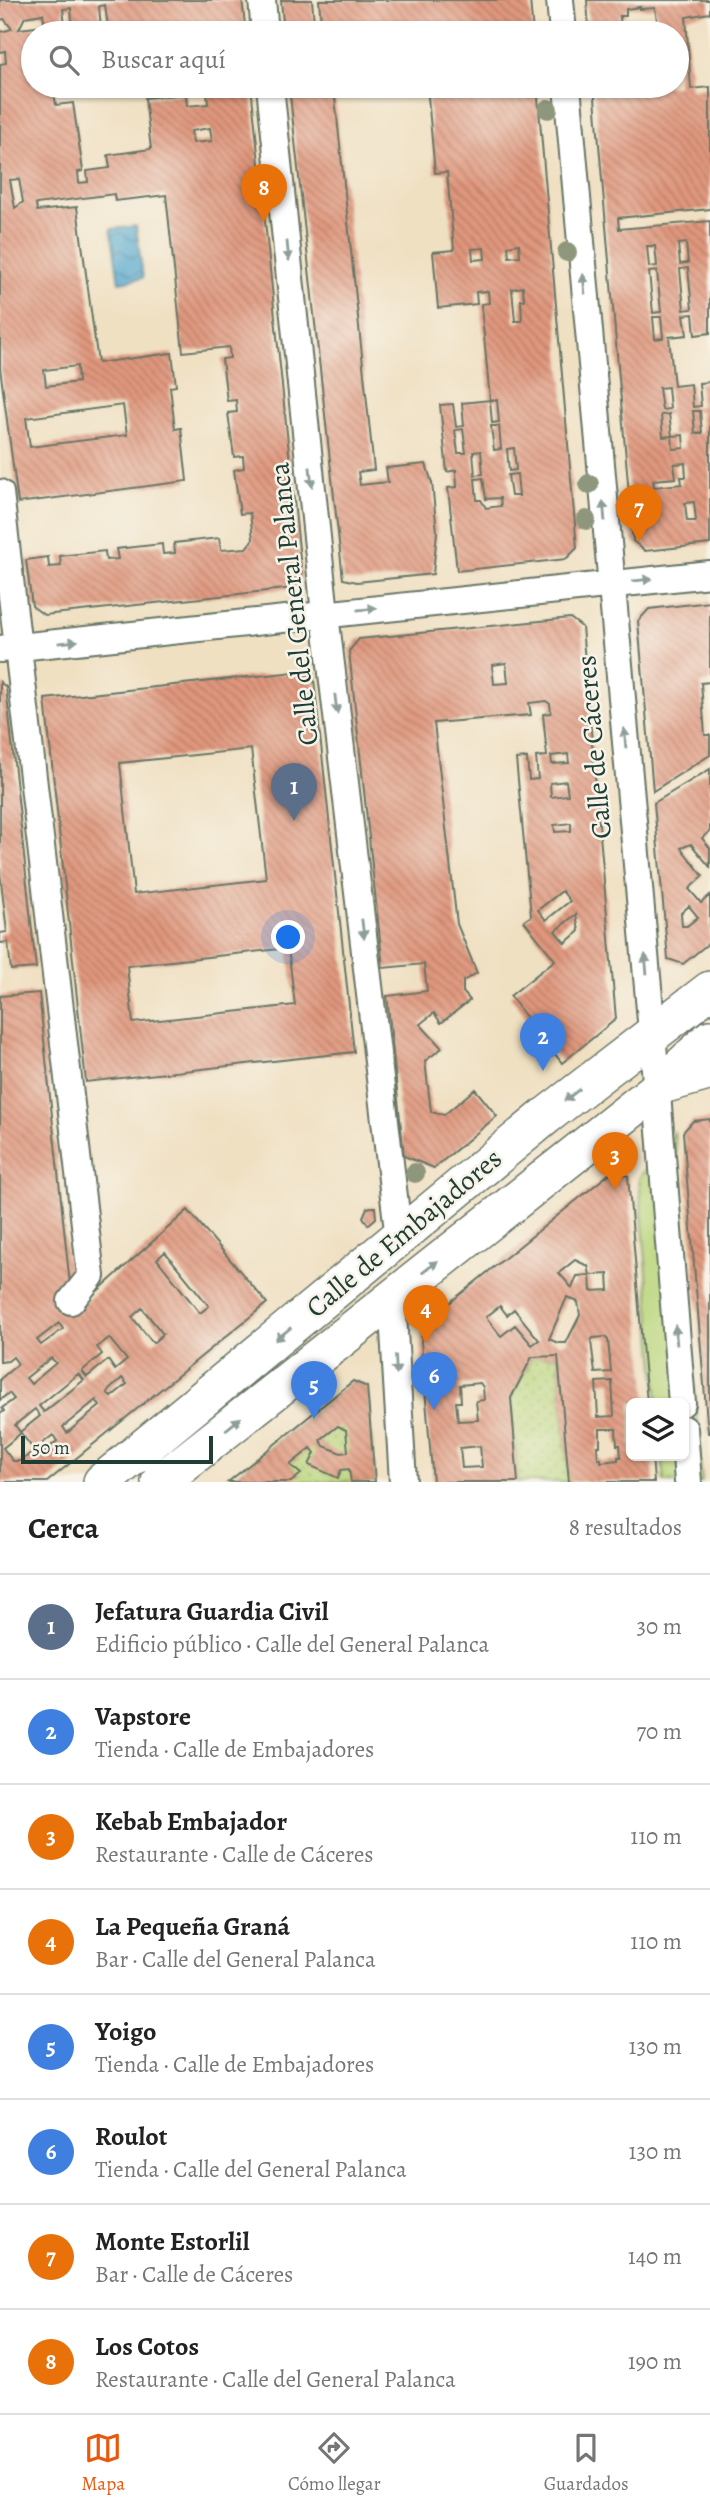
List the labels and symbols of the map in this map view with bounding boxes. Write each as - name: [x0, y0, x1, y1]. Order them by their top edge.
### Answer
- pin: 8: [241, 164, 287, 222]
- one-way arrow: [282, 240, 293, 262]
- one-way arrow: [578, 273, 589, 295]
- street label: Calle del General Palanca: [260, 461, 328, 747]
- one-way arrow: [306, 467, 317, 489]
- pin: 7: [616, 484, 662, 542]
- one-way arrow: [598, 500, 609, 522]
- one-way arrow: [631, 575, 653, 586]
- one-way arrow: [356, 603, 378, 614]
- one-way arrow: [57, 636, 79, 647]
- street label: Calle de Cáceres: [567, 654, 621, 840]
- one-way arrow: [330, 693, 341, 715]
- one-way arrow: [619, 726, 630, 748]
- pin: 1: [271, 763, 317, 821]
- one-way arrow: [357, 919, 368, 941]
- your location: [271, 920, 305, 954]
- one-way arrow: [640, 953, 651, 975]
- pin: 2: [520, 1013, 566, 1071]
- one-way arrow: [563, 1087, 581, 1102]
- pin: 3: [592, 1132, 638, 1190]
- street label: Calle de Embajadores: [298, 1140, 510, 1326]
- one-way arrow: [421, 1261, 439, 1275]
- pin: 4: [403, 1285, 449, 1343]
- one-way arrow: [670, 1324, 681, 1346]
- one-way arrow: [275, 1326, 293, 1341]
- pin: 6: [411, 1352, 457, 1410]
- one-way arrow: [391, 1355, 402, 1377]
- pin: 5: [291, 1361, 337, 1419]
- one-way arrow: [223, 1417, 241, 1432]
- scale bar: [21, 1433, 214, 1465]

